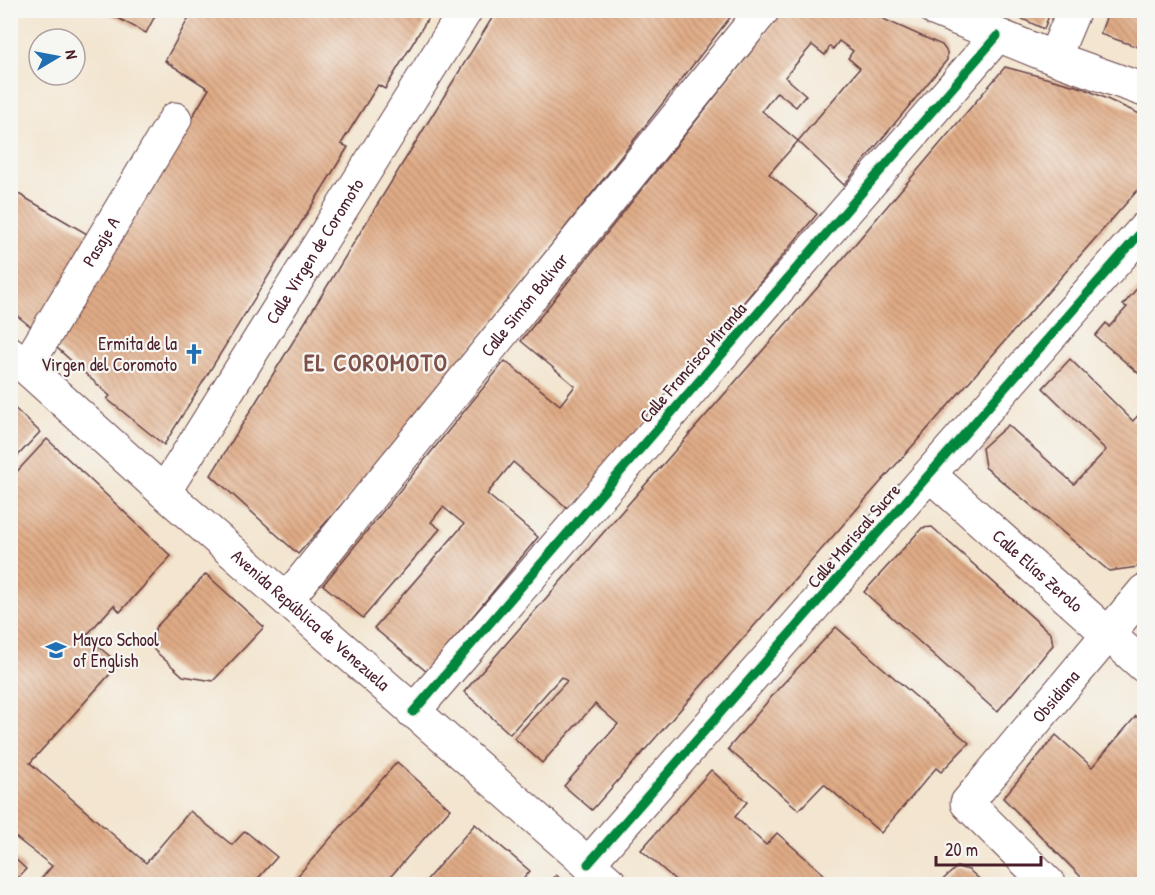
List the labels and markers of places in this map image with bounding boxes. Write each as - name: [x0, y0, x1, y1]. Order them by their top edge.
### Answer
- place label: Ermita de la Virgen del Coromoto: [41, 331, 177, 377]
- church icon: Ermita de la Virgen del Coromoto: [182, 342, 206, 366]
- place label: Mayco School of English: [73, 627, 159, 673]
- school or university icon: Mayco School of English: [44, 638, 68, 662]

